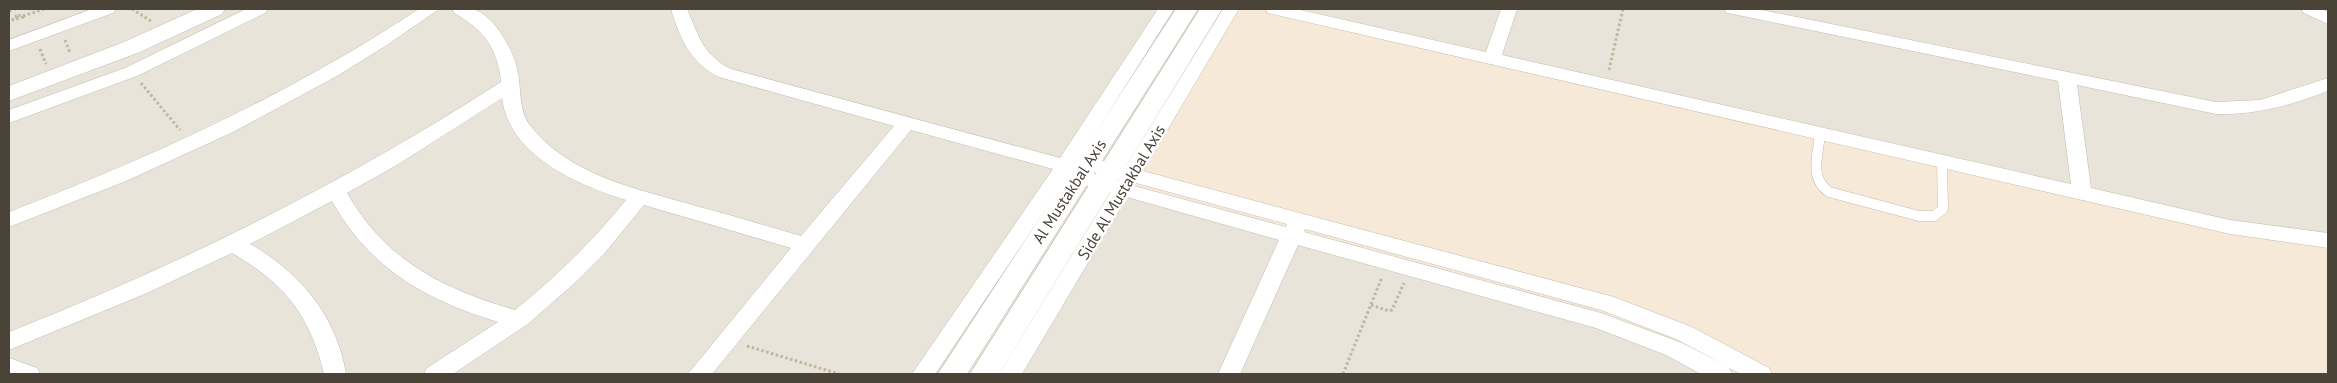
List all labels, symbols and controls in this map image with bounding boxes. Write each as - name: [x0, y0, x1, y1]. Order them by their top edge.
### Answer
- street label: Side Al Mustakbal Axis: [1073, 121, 1169, 263]
- street label: Al Mustakbal Axis: [1028, 135, 1110, 247]

